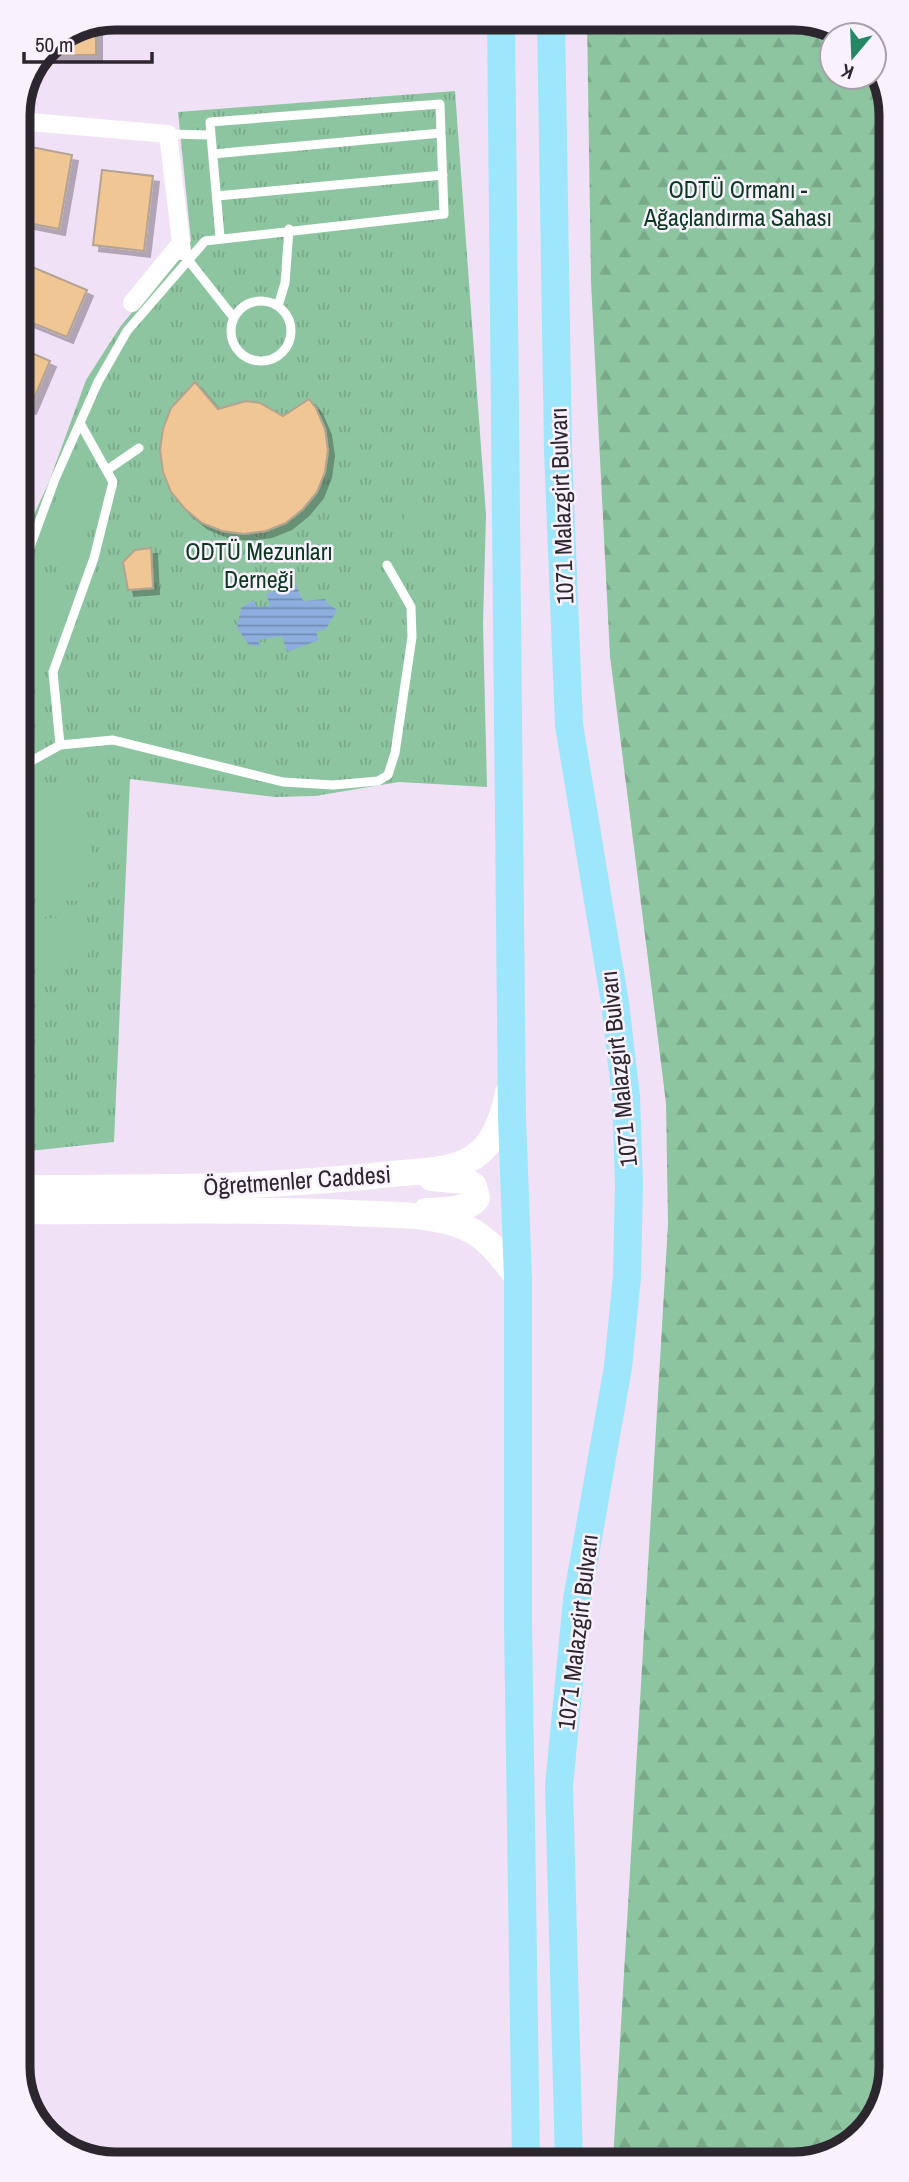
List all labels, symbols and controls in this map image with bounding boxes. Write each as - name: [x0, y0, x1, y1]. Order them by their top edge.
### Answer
- scale bar: [24, 21, 152, 65]
- north arrow: [818, 21, 888, 91]
- text: 50 m: [35, 30, 73, 59]
- text: K: [837, 58, 857, 86]
- park label: ODTÜ Ormanı - Ağaçlandırma Sahası: [643, 173, 832, 233]
- street label: 1071 Malazgirt Bulvarı: [542, 407, 580, 605]
- park label: ODTÜ Mezunları Derneği: [185, 535, 333, 595]
- street label: 1071 Malazgirt Bulvarı: [592, 969, 644, 1169]
- street label: Öğretmenler Caddesi: [202, 1157, 392, 1203]
- street label: 1071 Malazgirt Bulvarı: [549, 1532, 605, 1732]

